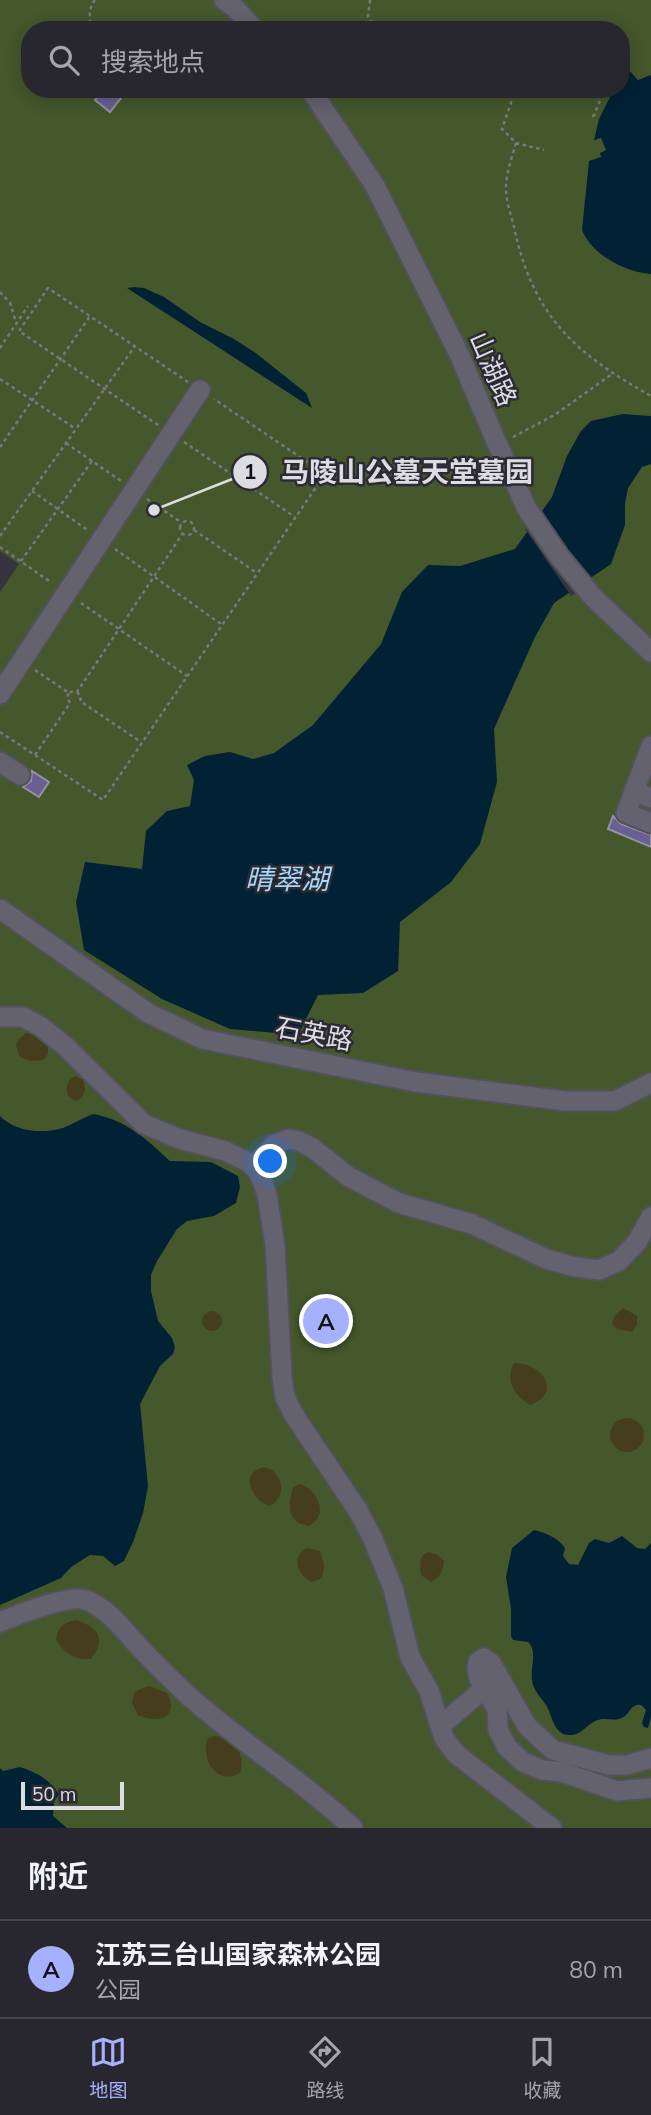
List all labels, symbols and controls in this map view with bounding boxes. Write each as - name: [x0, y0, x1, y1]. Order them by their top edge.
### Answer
- search box: [21, 21, 630, 98]
- icon: search: [45, 41, 83, 79]
- text: 搜索地点: [101, 45, 205, 78]
- street label: 山湖路: [463, 326, 524, 411]
- callout: 马陵山公墓天堂墓园: [232, 448, 547, 497]
- text: 马陵山公墓天堂墓园: [281, 454, 533, 489]
- text: 1: [244, 458, 256, 484]
- water label: 晴翠湖: [245, 861, 333, 896]
- street label: 石英路: [273, 1010, 356, 1057]
- your location: [253, 1144, 287, 1178]
- pin: A: [303, 1295, 349, 1347]
- scale bar: [21, 1779, 124, 1811]
- text: 50 m: [32, 1782, 76, 1806]
- text: 附近: [28, 1857, 88, 1895]
- text: 江苏三台山国家森林公园: [95, 1938, 381, 1971]
- text: A: [42, 1955, 60, 1984]
- text: 80 m: [569, 1955, 623, 1984]
- text: 公园: [95, 1975, 141, 2004]
- tab: 地图: [89, 2033, 128, 2102]
- tab: 路线: [306, 2033, 345, 2102]
- tab: 收藏: [523, 2033, 562, 2102]

